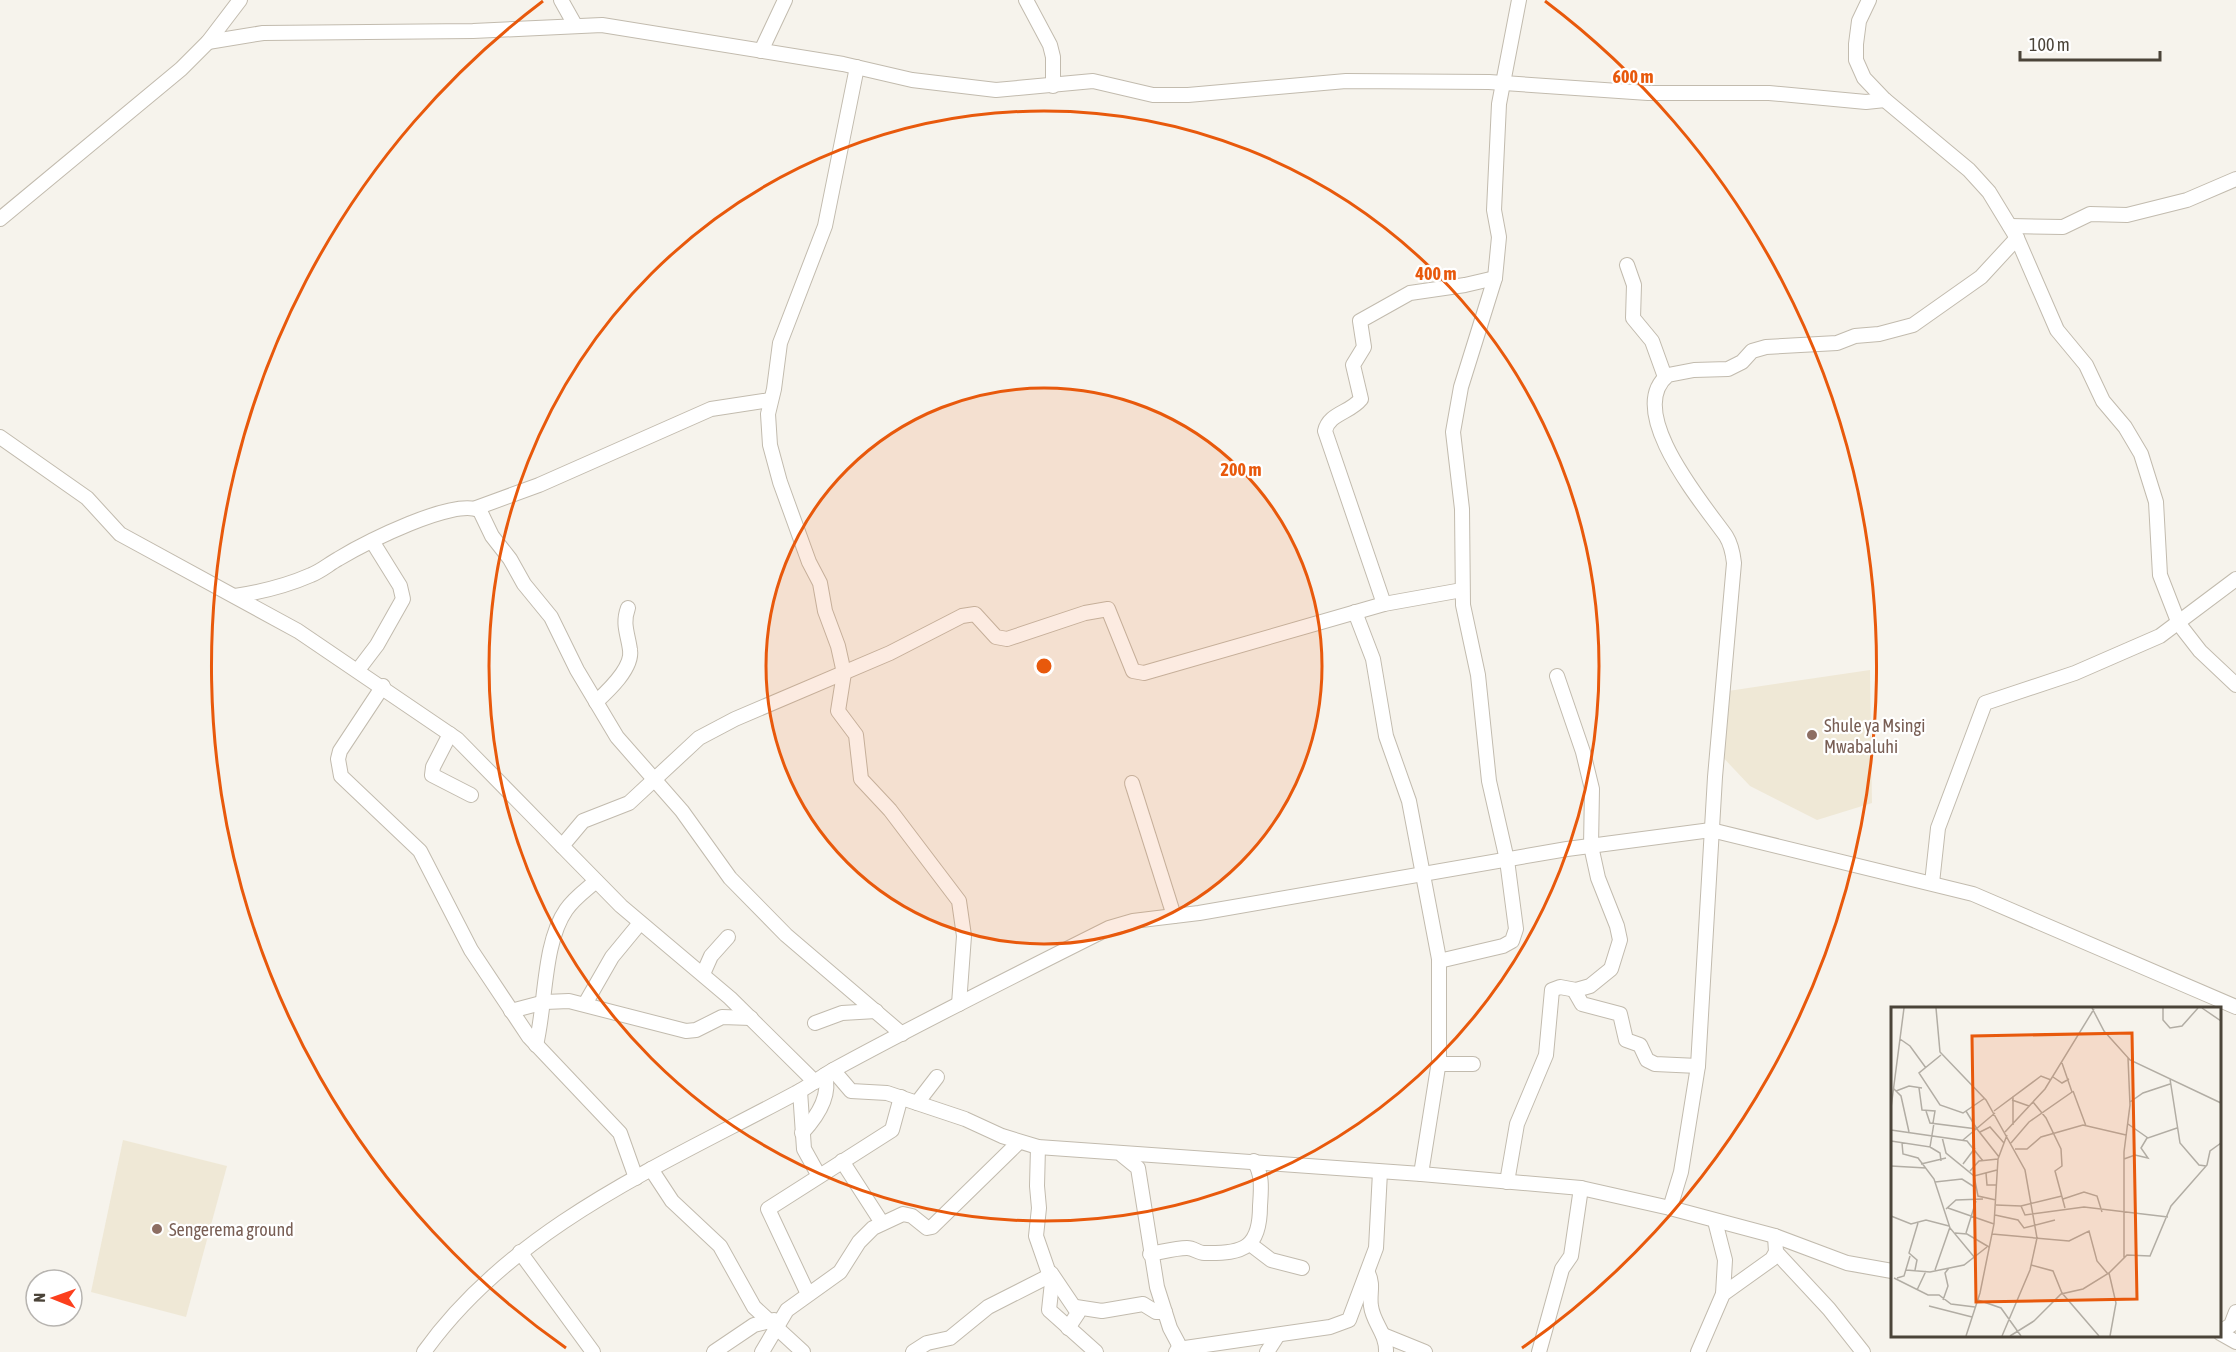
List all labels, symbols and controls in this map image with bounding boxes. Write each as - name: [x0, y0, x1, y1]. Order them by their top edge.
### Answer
- scale bar: [2020, 24, 2160, 62]
- text: 100 m: [2029, 34, 2070, 55]
- text: 600 m: [1613, 66, 1653, 87]
- text: 400 m: [1415, 263, 1456, 284]
- text: 200 m: [1221, 459, 1261, 480]
- centre of rings: [1034, 656, 1054, 676]
- place label: Shule ya Msingi Mwabaluhi: [1824, 715, 1925, 757]
- marker: Shule ya Msingi Mwabaluhi: [1805, 728, 1819, 742]
- inset map: [1891, 1007, 2221, 1337]
- place label: Sengerema ground: [169, 1219, 294, 1240]
- marker: Sengerema ground: [150, 1222, 164, 1236]
- north arrow: [24, 1268, 84, 1328]
- text: N: [30, 1293, 48, 1303]

